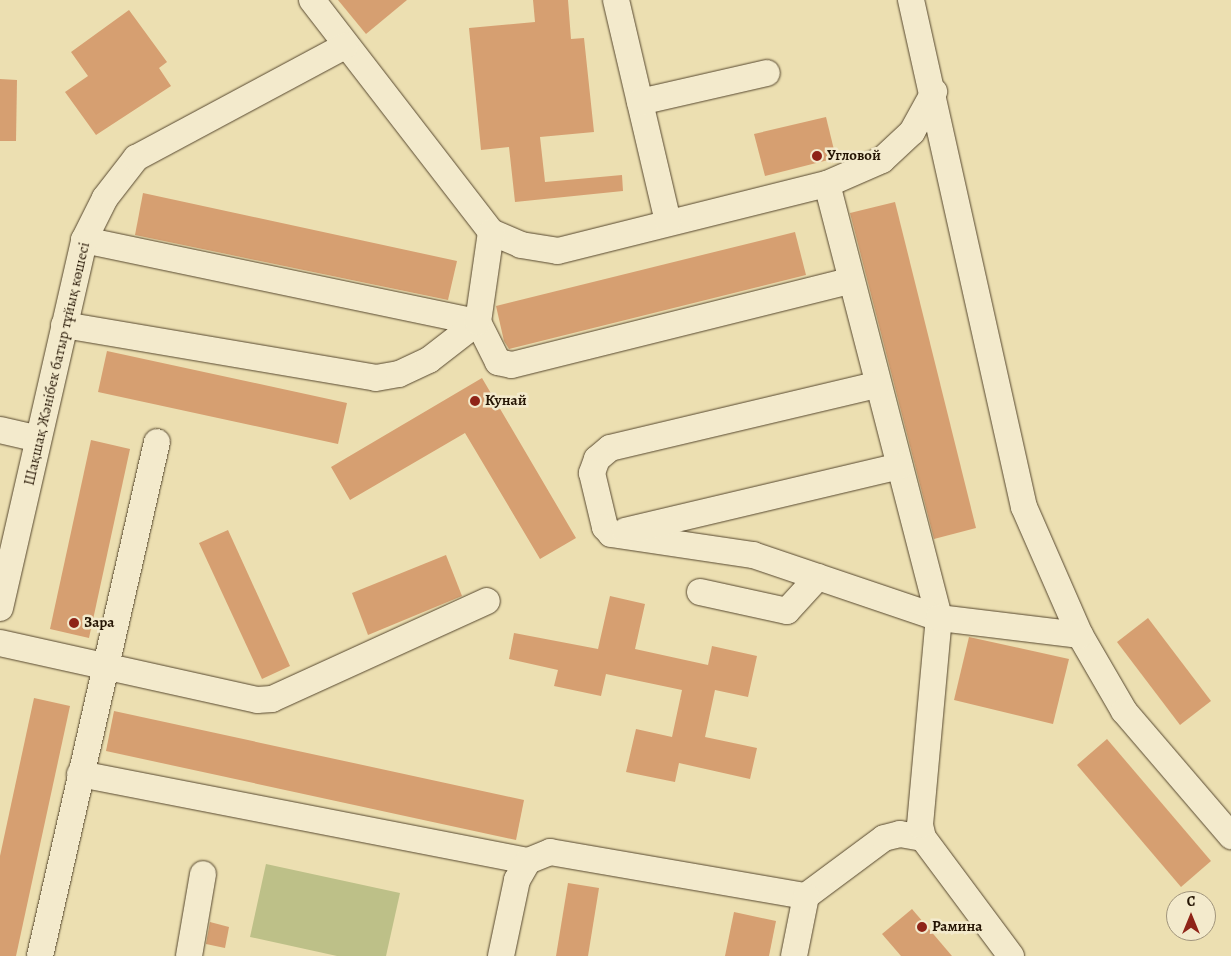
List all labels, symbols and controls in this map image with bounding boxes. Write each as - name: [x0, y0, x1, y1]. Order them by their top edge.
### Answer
- place label: Угловой: [827, 147, 881, 165]
- marker: Угловой: [811, 150, 823, 162]
- street label: Шақшақ Жәнібек батыр тұйық көшесі: [20, 241, 94, 487]
- place label: Кунай: [485, 392, 527, 410]
- marker: Кунай: [469, 395, 481, 407]
- place label: Зара: [84, 614, 114, 632]
- marker: Зара: [68, 617, 80, 629]
- north arrow: [1166, 891, 1216, 941]
- text: С: [1187, 892, 1195, 911]
- place label: Рамина: [932, 918, 982, 936]
- marker: Рамина: [916, 921, 928, 933]

